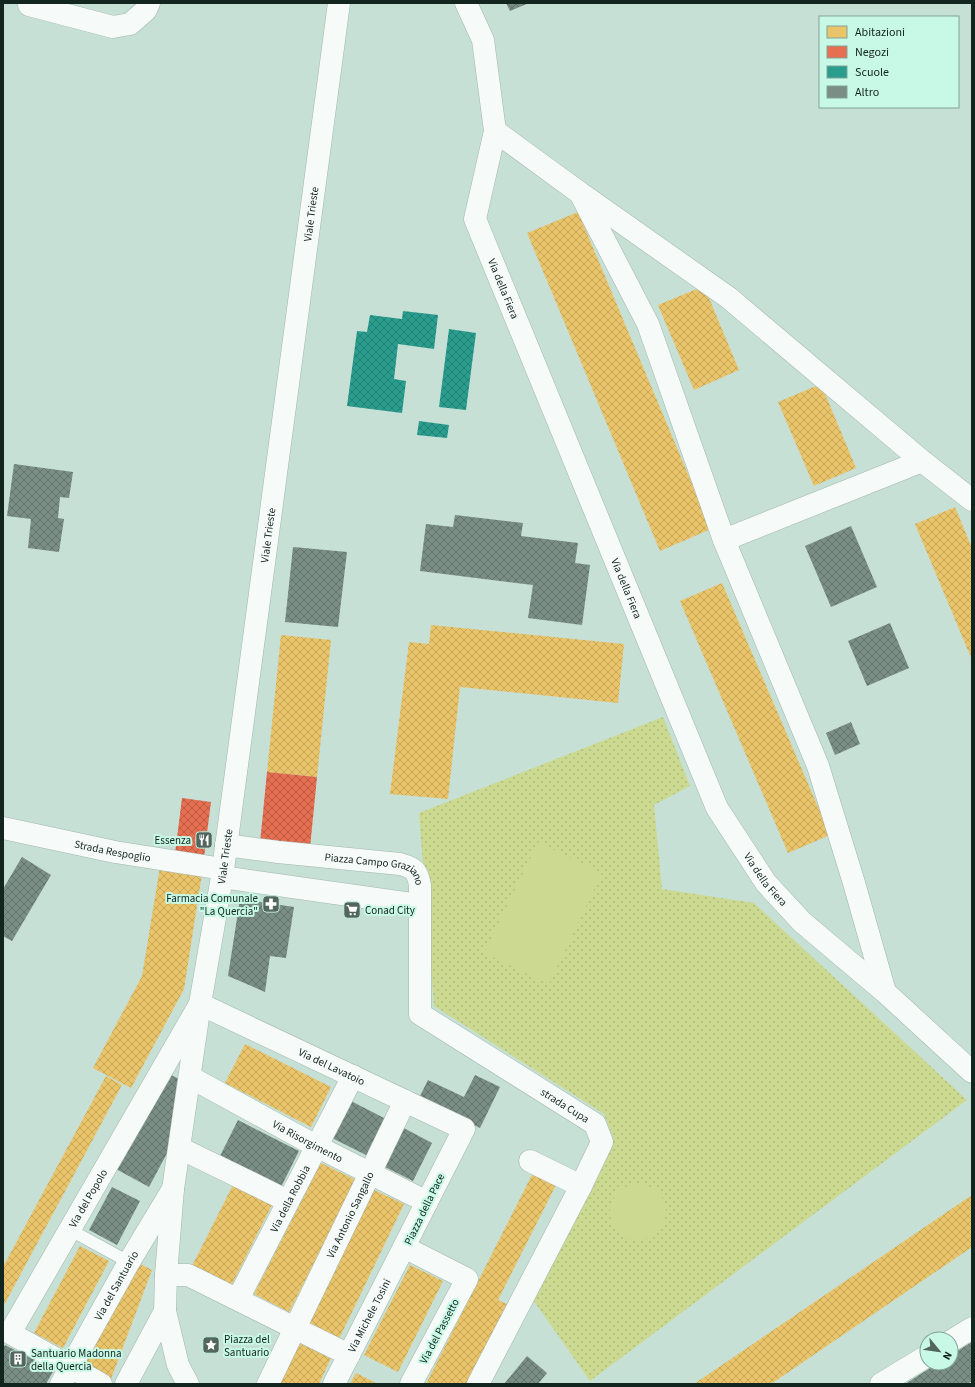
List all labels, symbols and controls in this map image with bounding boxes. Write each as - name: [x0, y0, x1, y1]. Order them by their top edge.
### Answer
- legend: [819, 16, 959, 108]
- text: Abitazioni: [855, 24, 905, 41]
- text: Negozi: [855, 44, 889, 61]
- text: Scuole: [855, 64, 889, 81]
- text: Altro: [855, 84, 879, 101]
- street label: Viale Trieste: [300, 185, 322, 243]
- street label: Via della Fiera: [484, 256, 522, 321]
- street label: Viale Trieste: [257, 506, 279, 564]
- street label: Via della Fiera: [607, 556, 645, 621]
- street label: Viale Trieste: [214, 828, 236, 885]
- restaurant icon: Essenza: [194, 830, 214, 850]
- place label: Essenza: [155, 833, 191, 848]
- street label: Strada Respoglio: [73, 836, 152, 866]
- street label: Piazza Campo Graziano: [324, 850, 427, 887]
- street label: Via della Fiera: [740, 850, 791, 910]
- place label: Farmacia Comunale "La Quercia": [166, 891, 259, 919]
- pharmacy icon: Farmacia Comunale "La Quercia": [261, 894, 281, 914]
- supermarket icon: Conad City: [342, 900, 362, 920]
- place label: Conad City: [365, 903, 415, 918]
- street label: Via del Lavatoio: [296, 1045, 367, 1089]
- street label: strada Cupa: [538, 1085, 592, 1127]
- street label: Via Risorgimento: [270, 1117, 345, 1166]
- street label: Via della Robbia: [267, 1163, 314, 1235]
- street label: Via del Popolo: [65, 1166, 111, 1231]
- street label: Via Antonio Sangallo: [323, 1169, 378, 1261]
- street label: Piazza della Pace: [401, 1170, 448, 1247]
- street label: Via del Santuario: [91, 1248, 142, 1323]
- street label: Via Michele Tosini: [344, 1276, 395, 1355]
- street label: Via del Passetto: [416, 1296, 463, 1366]
- north arrow: [919, 1331, 959, 1371]
- place label: Piazza del Santuario: [224, 1332, 270, 1360]
- place icon: Piazza del Santuario: [201, 1335, 221, 1355]
- place label: Santuario Madonna della Quercia: [31, 1346, 122, 1374]
- building icon: Santuario Madonna della Quercia: [8, 1349, 28, 1369]
- text: N: [939, 1349, 956, 1362]

